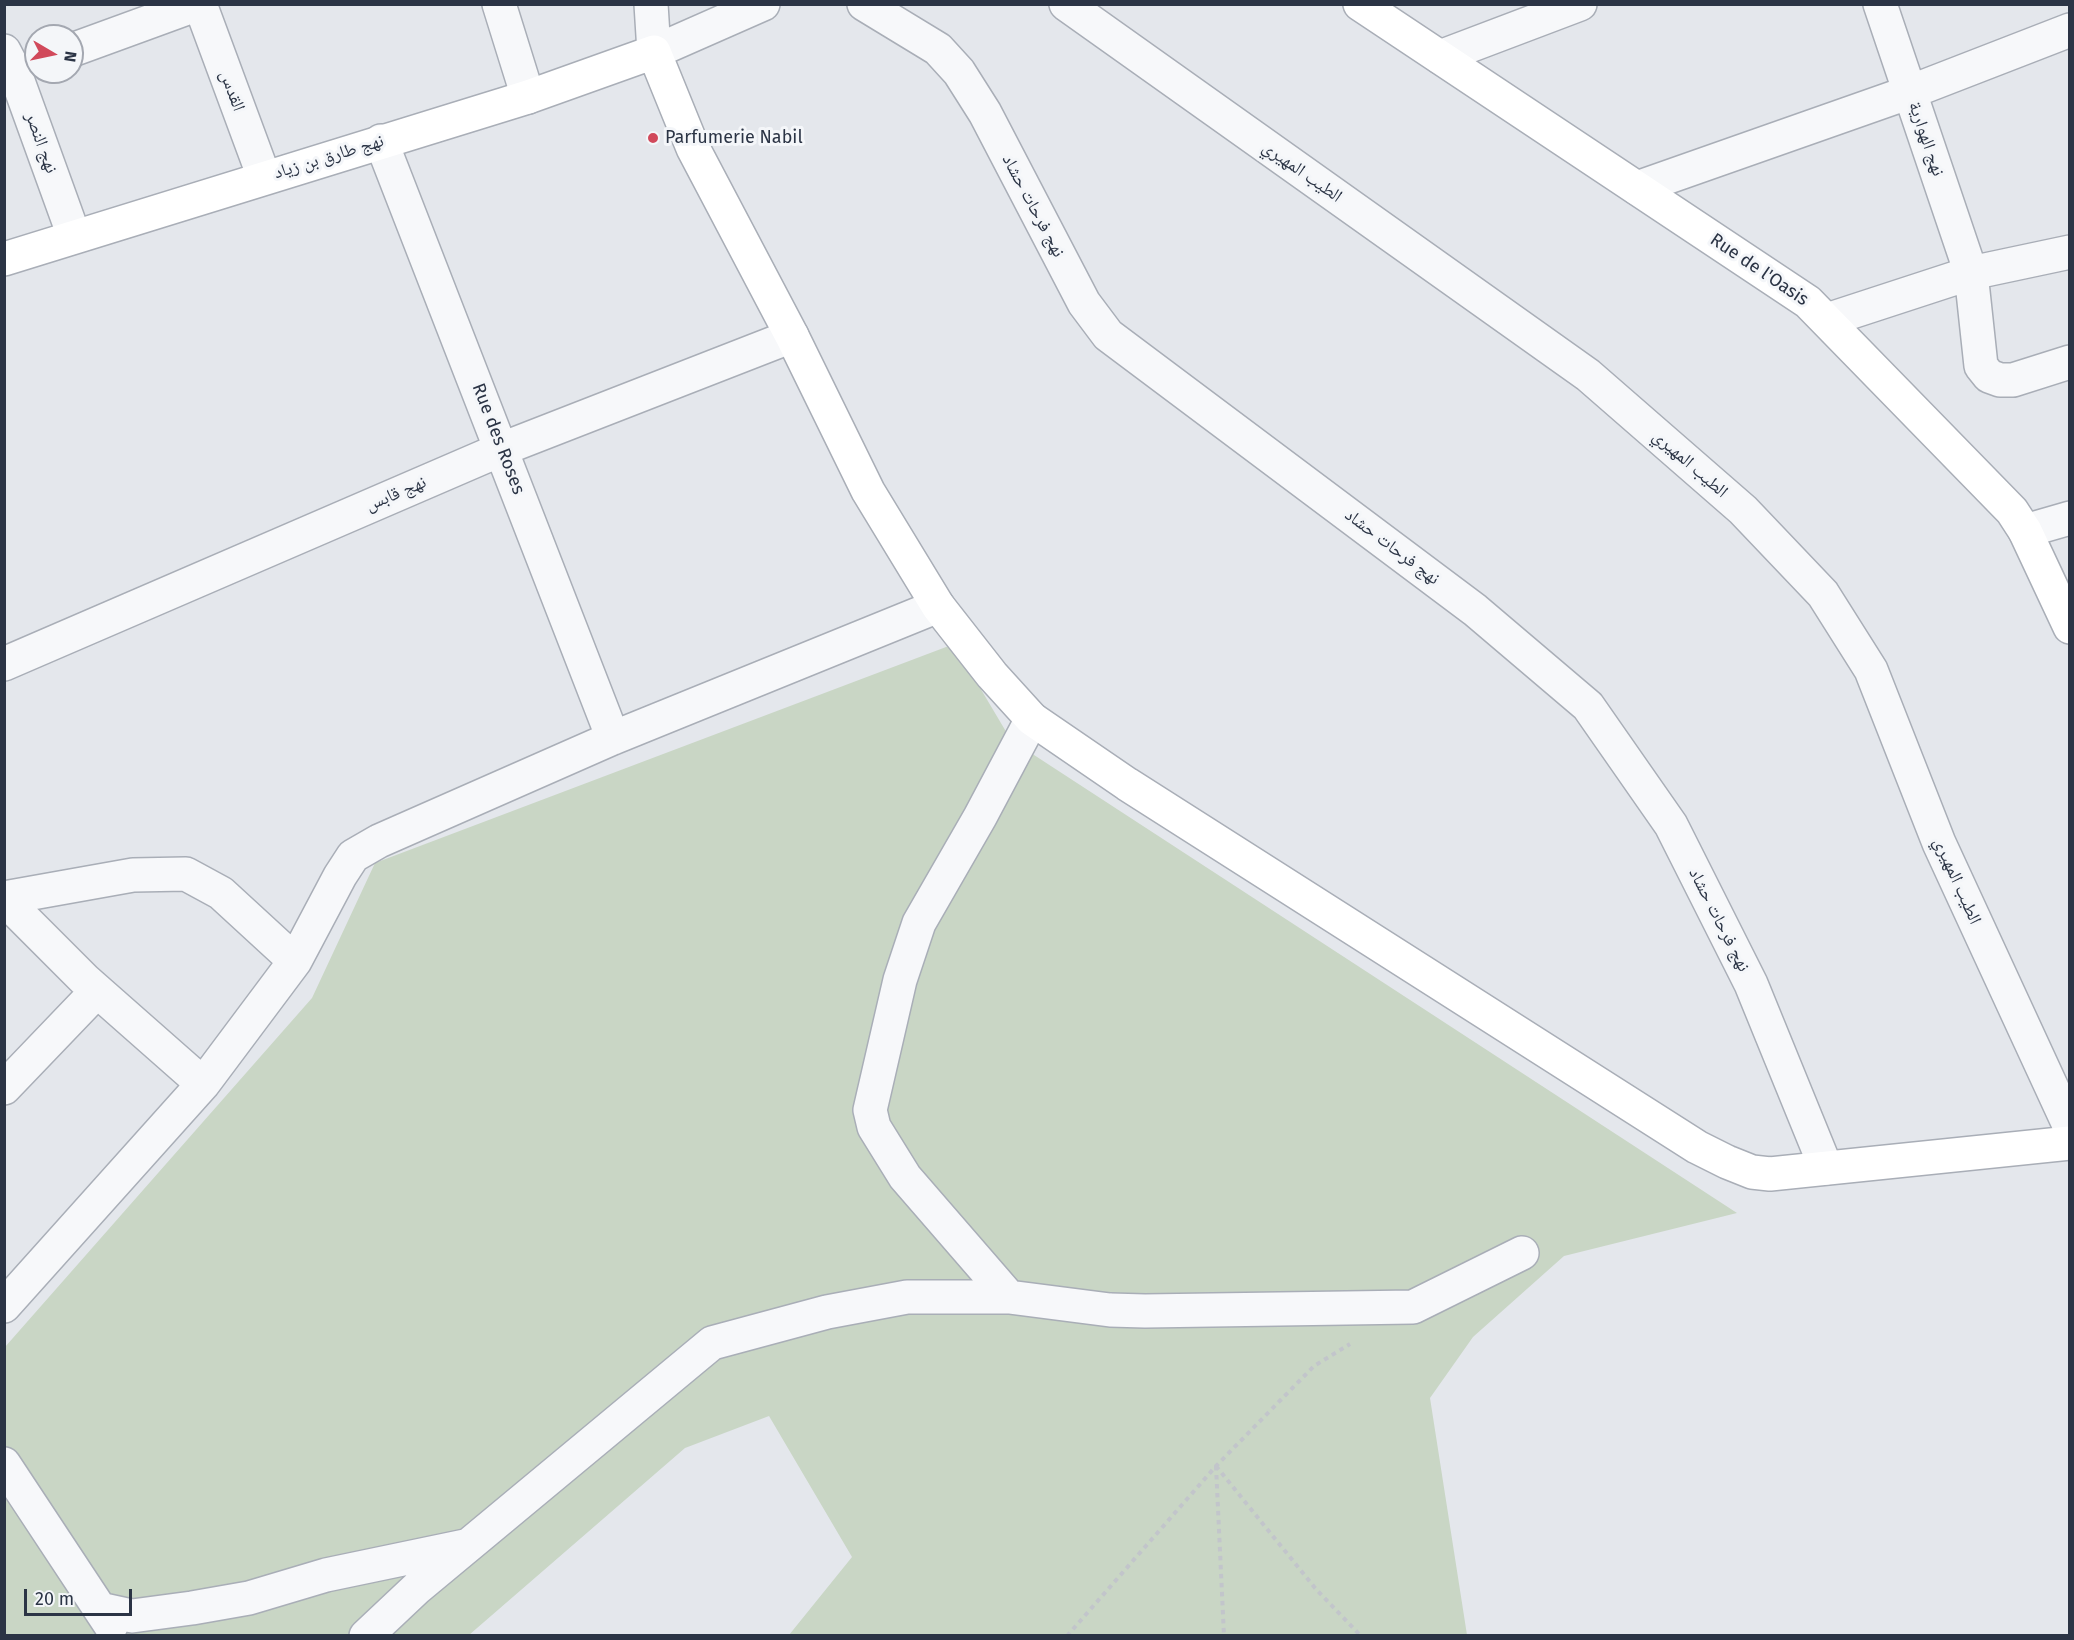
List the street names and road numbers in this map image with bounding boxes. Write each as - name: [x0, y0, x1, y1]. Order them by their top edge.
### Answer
- street label: القدس: [215, 68, 249, 114]
- street label: نهج الهوارية: [1903, 99, 1949, 179]
- street label: نهج النصر: [20, 110, 62, 176]
- street label: نهج طارق بن زياد: [271, 130, 387, 184]
- street label: الطيب المهيري: [1258, 137, 1346, 207]
- street label: نهج فرحات حشاد: [997, 151, 1069, 261]
- street label: Rue de l'Oasis: [1706, 229, 1812, 311]
- street label: Rue des Roses: [467, 380, 529, 498]
- street label: الطيب المهيري: [1648, 425, 1732, 503]
- street label: نهج قابس: [362, 472, 430, 516]
- street label: نهج فرحات حشاد: [1340, 504, 1444, 590]
- street label: الطيب المهيري: [1928, 834, 1986, 928]
- street label: نهج فرحات حشاد: [1684, 865, 1754, 975]

